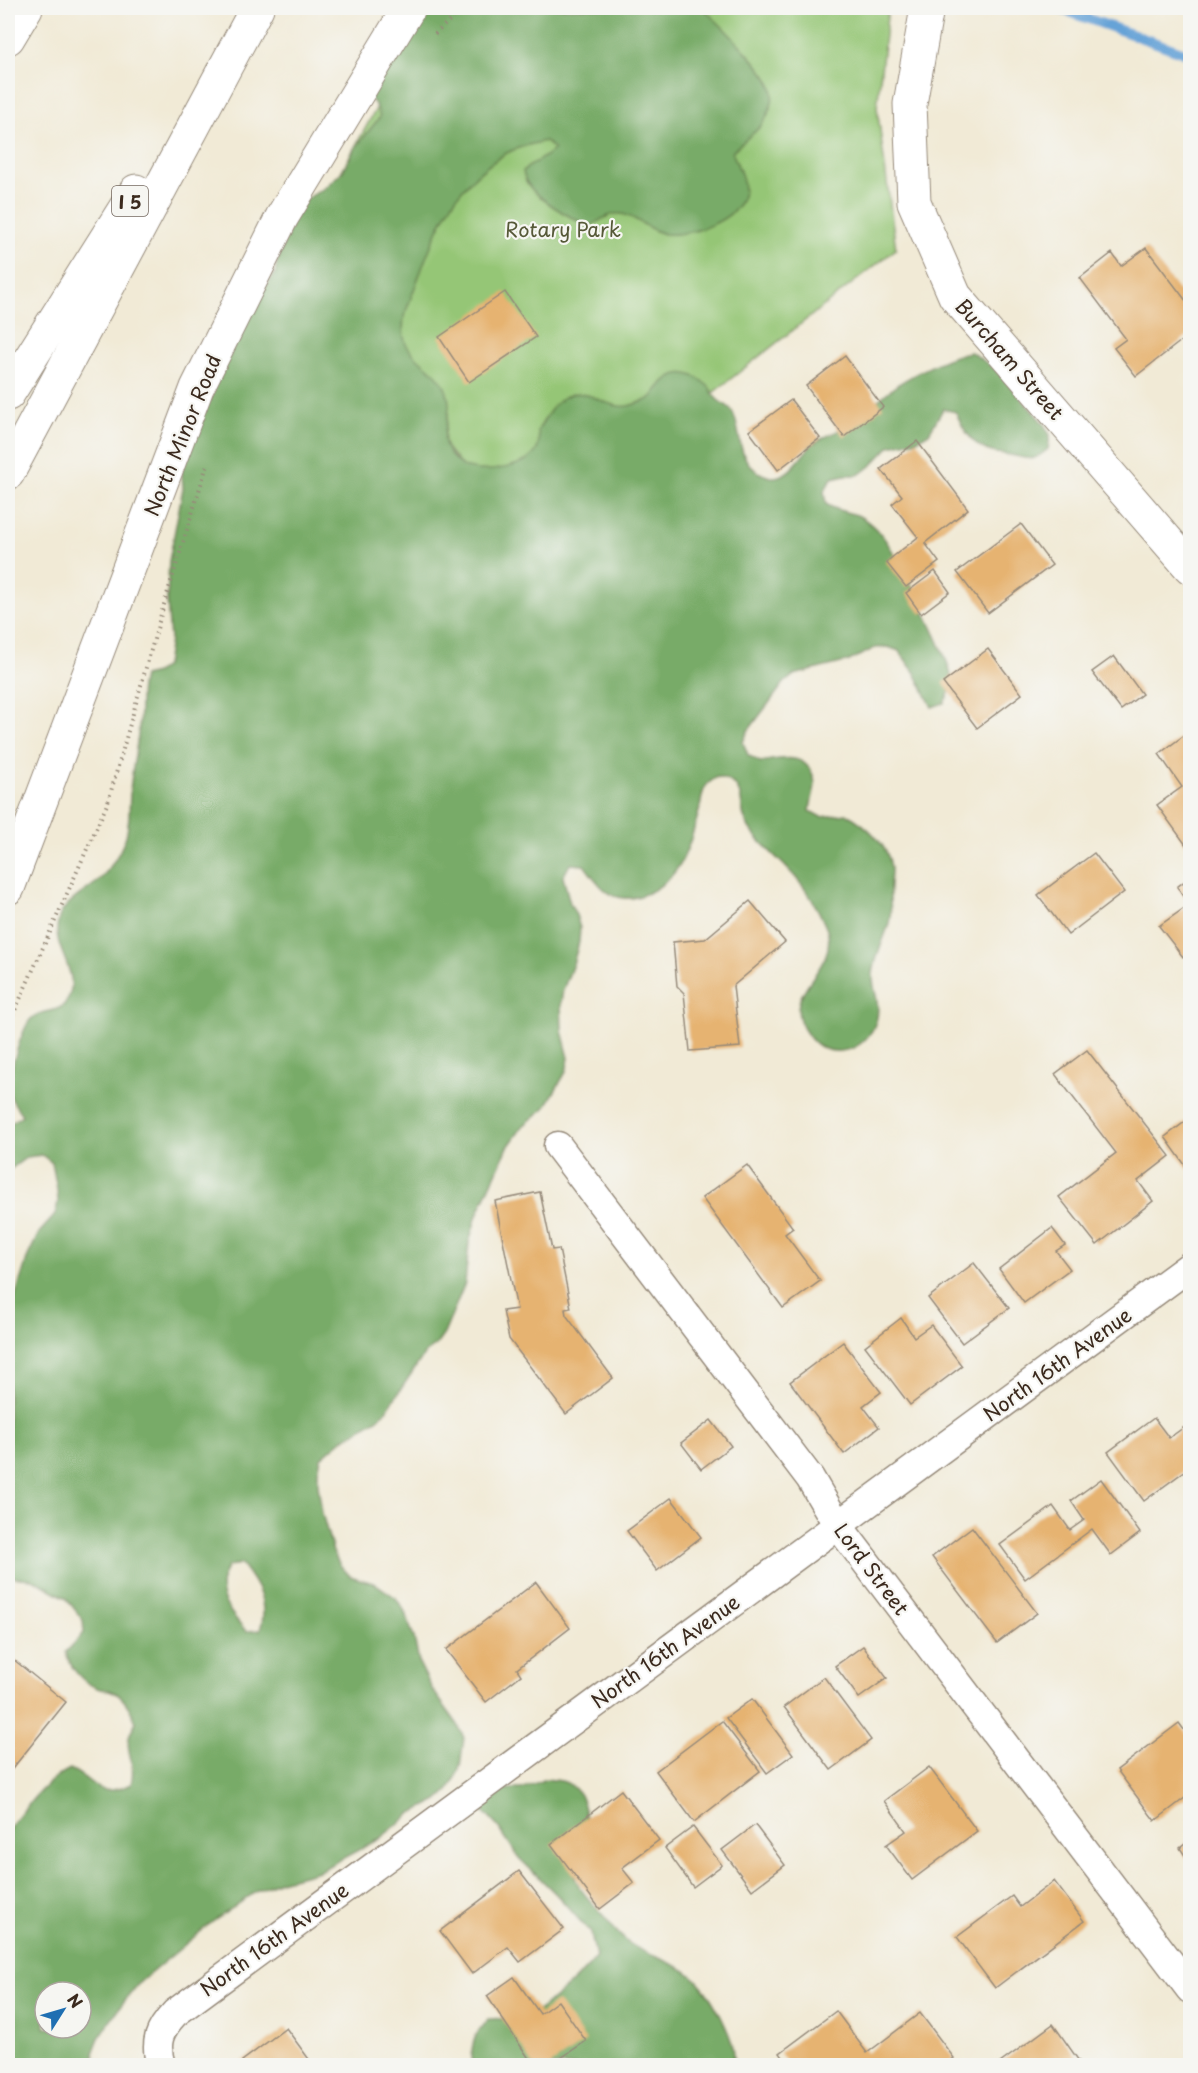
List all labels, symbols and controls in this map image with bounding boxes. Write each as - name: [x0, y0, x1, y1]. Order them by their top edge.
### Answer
- road number: I 5: [112, 186, 148, 216]
- park label: Rotary Park: [505, 214, 621, 244]
- street label: Burcham Street: [949, 292, 1071, 426]
- street label: North Minor Road: [136, 350, 228, 520]
- street label: North 16th Avenue: [976, 1300, 1138, 1428]
- street label: Lord Street: [827, 1517, 917, 1621]
- street label: North 16th Avenue: [584, 1587, 746, 1715]
- street label: North 16th Avenue: [193, 1875, 355, 2003]
- north arrow: [33, 1980, 93, 2040]
- text: N: [62, 1988, 89, 2013]

